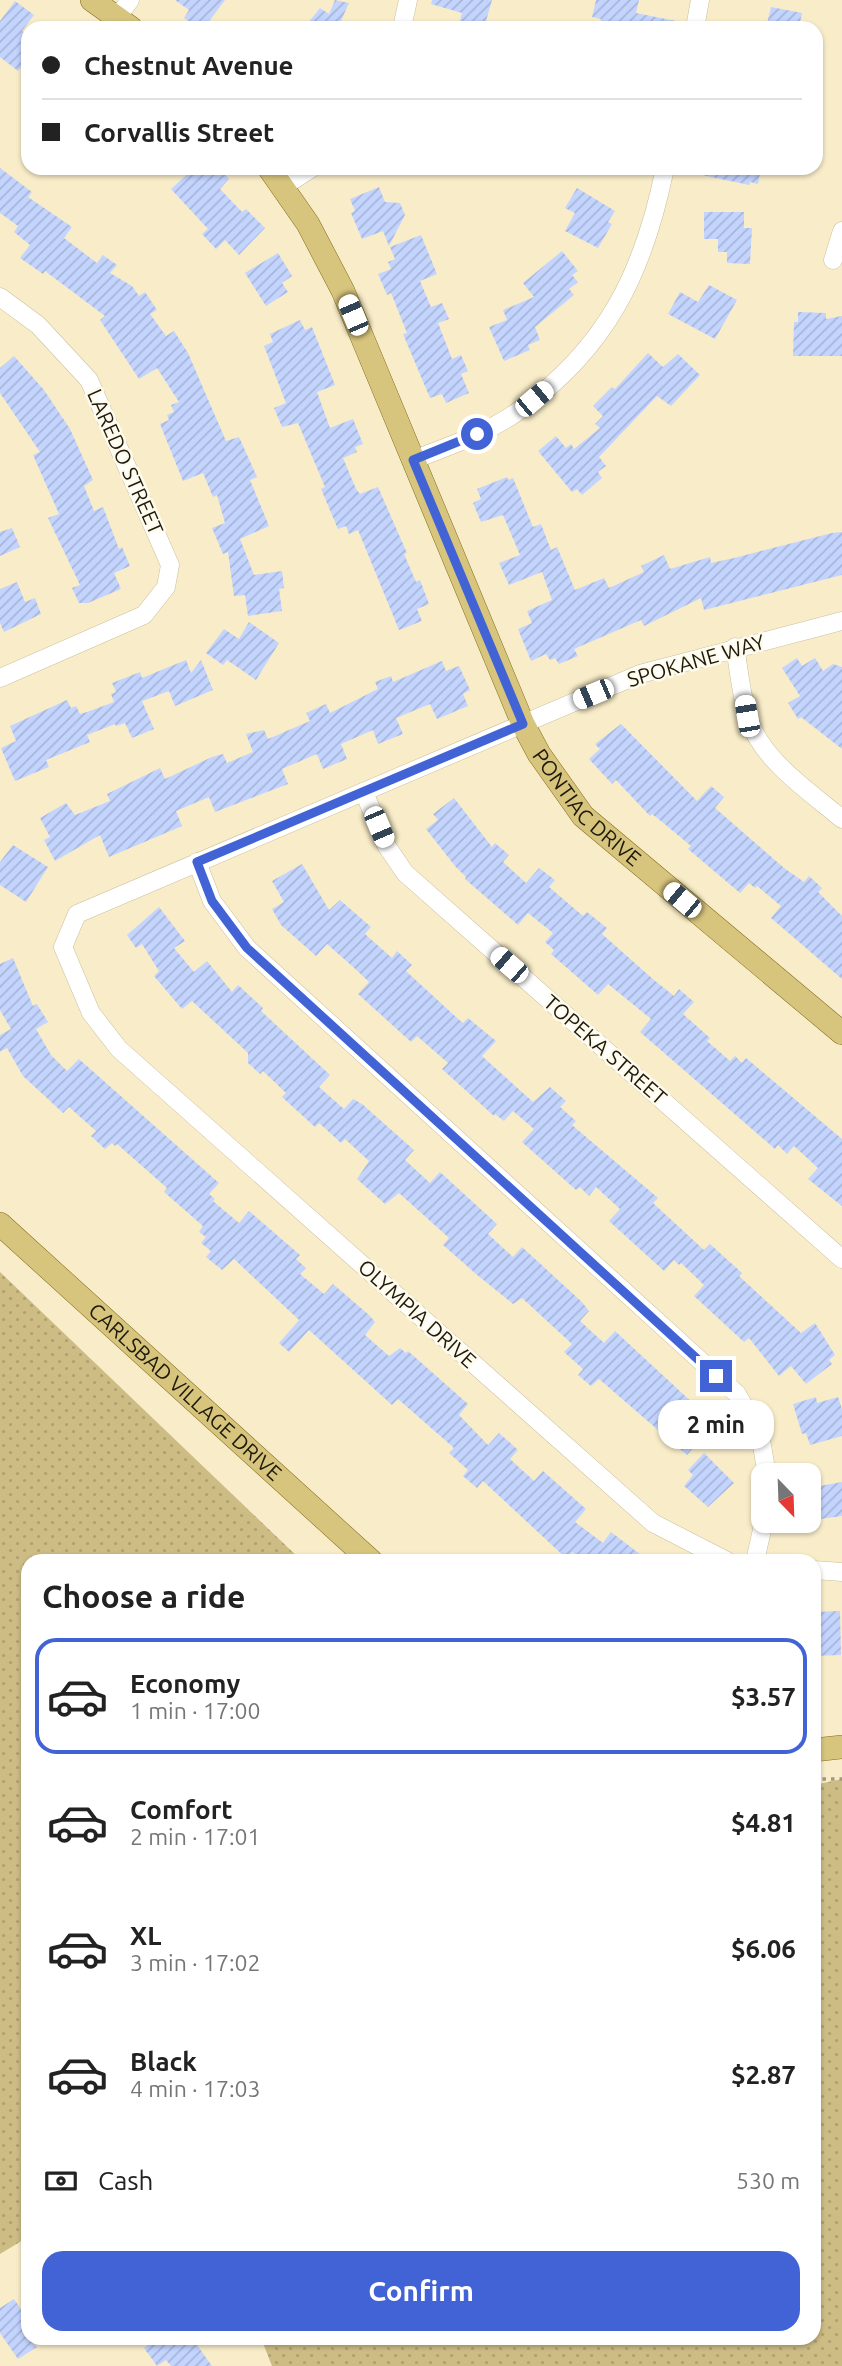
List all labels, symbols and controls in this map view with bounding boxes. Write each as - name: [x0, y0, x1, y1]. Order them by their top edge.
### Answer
- text: Chestnut Avenue: [84, 51, 294, 80]
- text: Corvallis Street: [84, 118, 274, 147]
- car: [336, 292, 371, 338]
- car: [512, 377, 557, 421]
- street label: LAREDO STREET: [83, 385, 169, 538]
- route start: [461, 418, 493, 450]
- street label: SPOKANE WAY: [624, 629, 767, 691]
- car: [570, 676, 617, 712]
- car: [734, 693, 761, 739]
- street label: PONTIAC DRIVE: [528, 744, 646, 870]
- car: [362, 804, 397, 850]
- car: [660, 878, 705, 922]
- car: [487, 943, 532, 987]
- street label: TOPEKA STREET: [539, 989, 672, 1109]
- street label: OLYMPIA DRIVE: [354, 1254, 481, 1372]
- street label: CARLSBAD VILLAGE DRIVE: [84, 1298, 287, 1485]
- route end: [700, 1360, 732, 1392]
- callout: 2 min: [658, 1400, 774, 1450]
- text: 2 min: [687, 1412, 745, 1437]
- north arrow: [751, 1463, 821, 1533]
- map controls: [751, 1463, 821, 1533]
- text: Choose a ride: [42, 1578, 245, 1614]
- icon: car: [46, 1665, 109, 1728]
- text: Economy: [130, 1669, 240, 1698]
- text: $3.57: [731, 1682, 796, 1711]
- text: 1 min · 17:00: [130, 1698, 261, 1723]
- icon: car: [46, 1791, 109, 1854]
- text: Comfort: [130, 1795, 233, 1824]
- text: $4.81: [731, 1808, 796, 1837]
- text: 2 min · 17:01: [130, 1824, 261, 1849]
- icon: car: [46, 1917, 109, 1980]
- text: XL: [130, 1921, 161, 1950]
- text: $6.06: [731, 1934, 796, 1963]
- text: 3 min · 17:02: [130, 1950, 261, 1975]
- icon: car: [46, 2043, 109, 2106]
- text: Black: [130, 2047, 197, 2076]
- text: $2.87: [731, 2060, 796, 2089]
- text: 4 min · 17:03: [130, 2076, 261, 2101]
- icon: cash: [42, 2162, 80, 2200]
- text: Cash: [98, 2166, 153, 2195]
- text: 530 m: [736, 2168, 800, 2193]
- button: Confirm: [42, 2251, 800, 2331]

